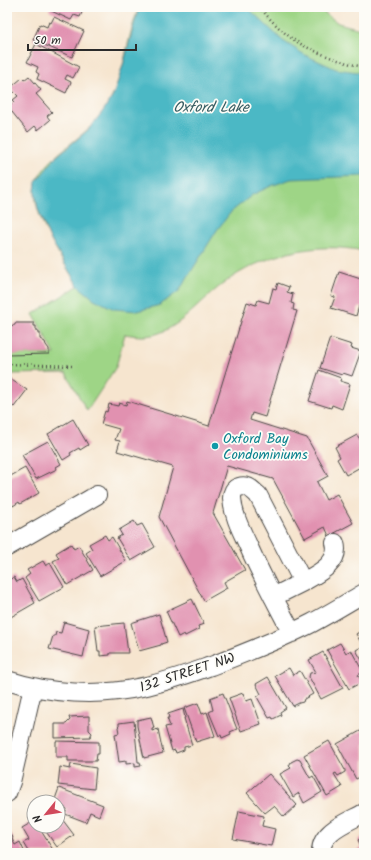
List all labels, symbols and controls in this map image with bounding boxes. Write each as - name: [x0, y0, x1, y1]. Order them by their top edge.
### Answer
- scale bar: [28, 26, 136, 52]
- text: 50 m: [34, 31, 61, 50]
- water label: Oxford Lake: [173, 96, 250, 120]
- place label: Oxford Bay Condominiums: [223, 428, 308, 466]
- marker: Oxford Bay Condominiums: [210, 441, 220, 451]
- street label: 132 STREET NW: [137, 647, 238, 699]
- north arrow: [26, 794, 66, 834]
- text: N: [29, 811, 48, 826]

